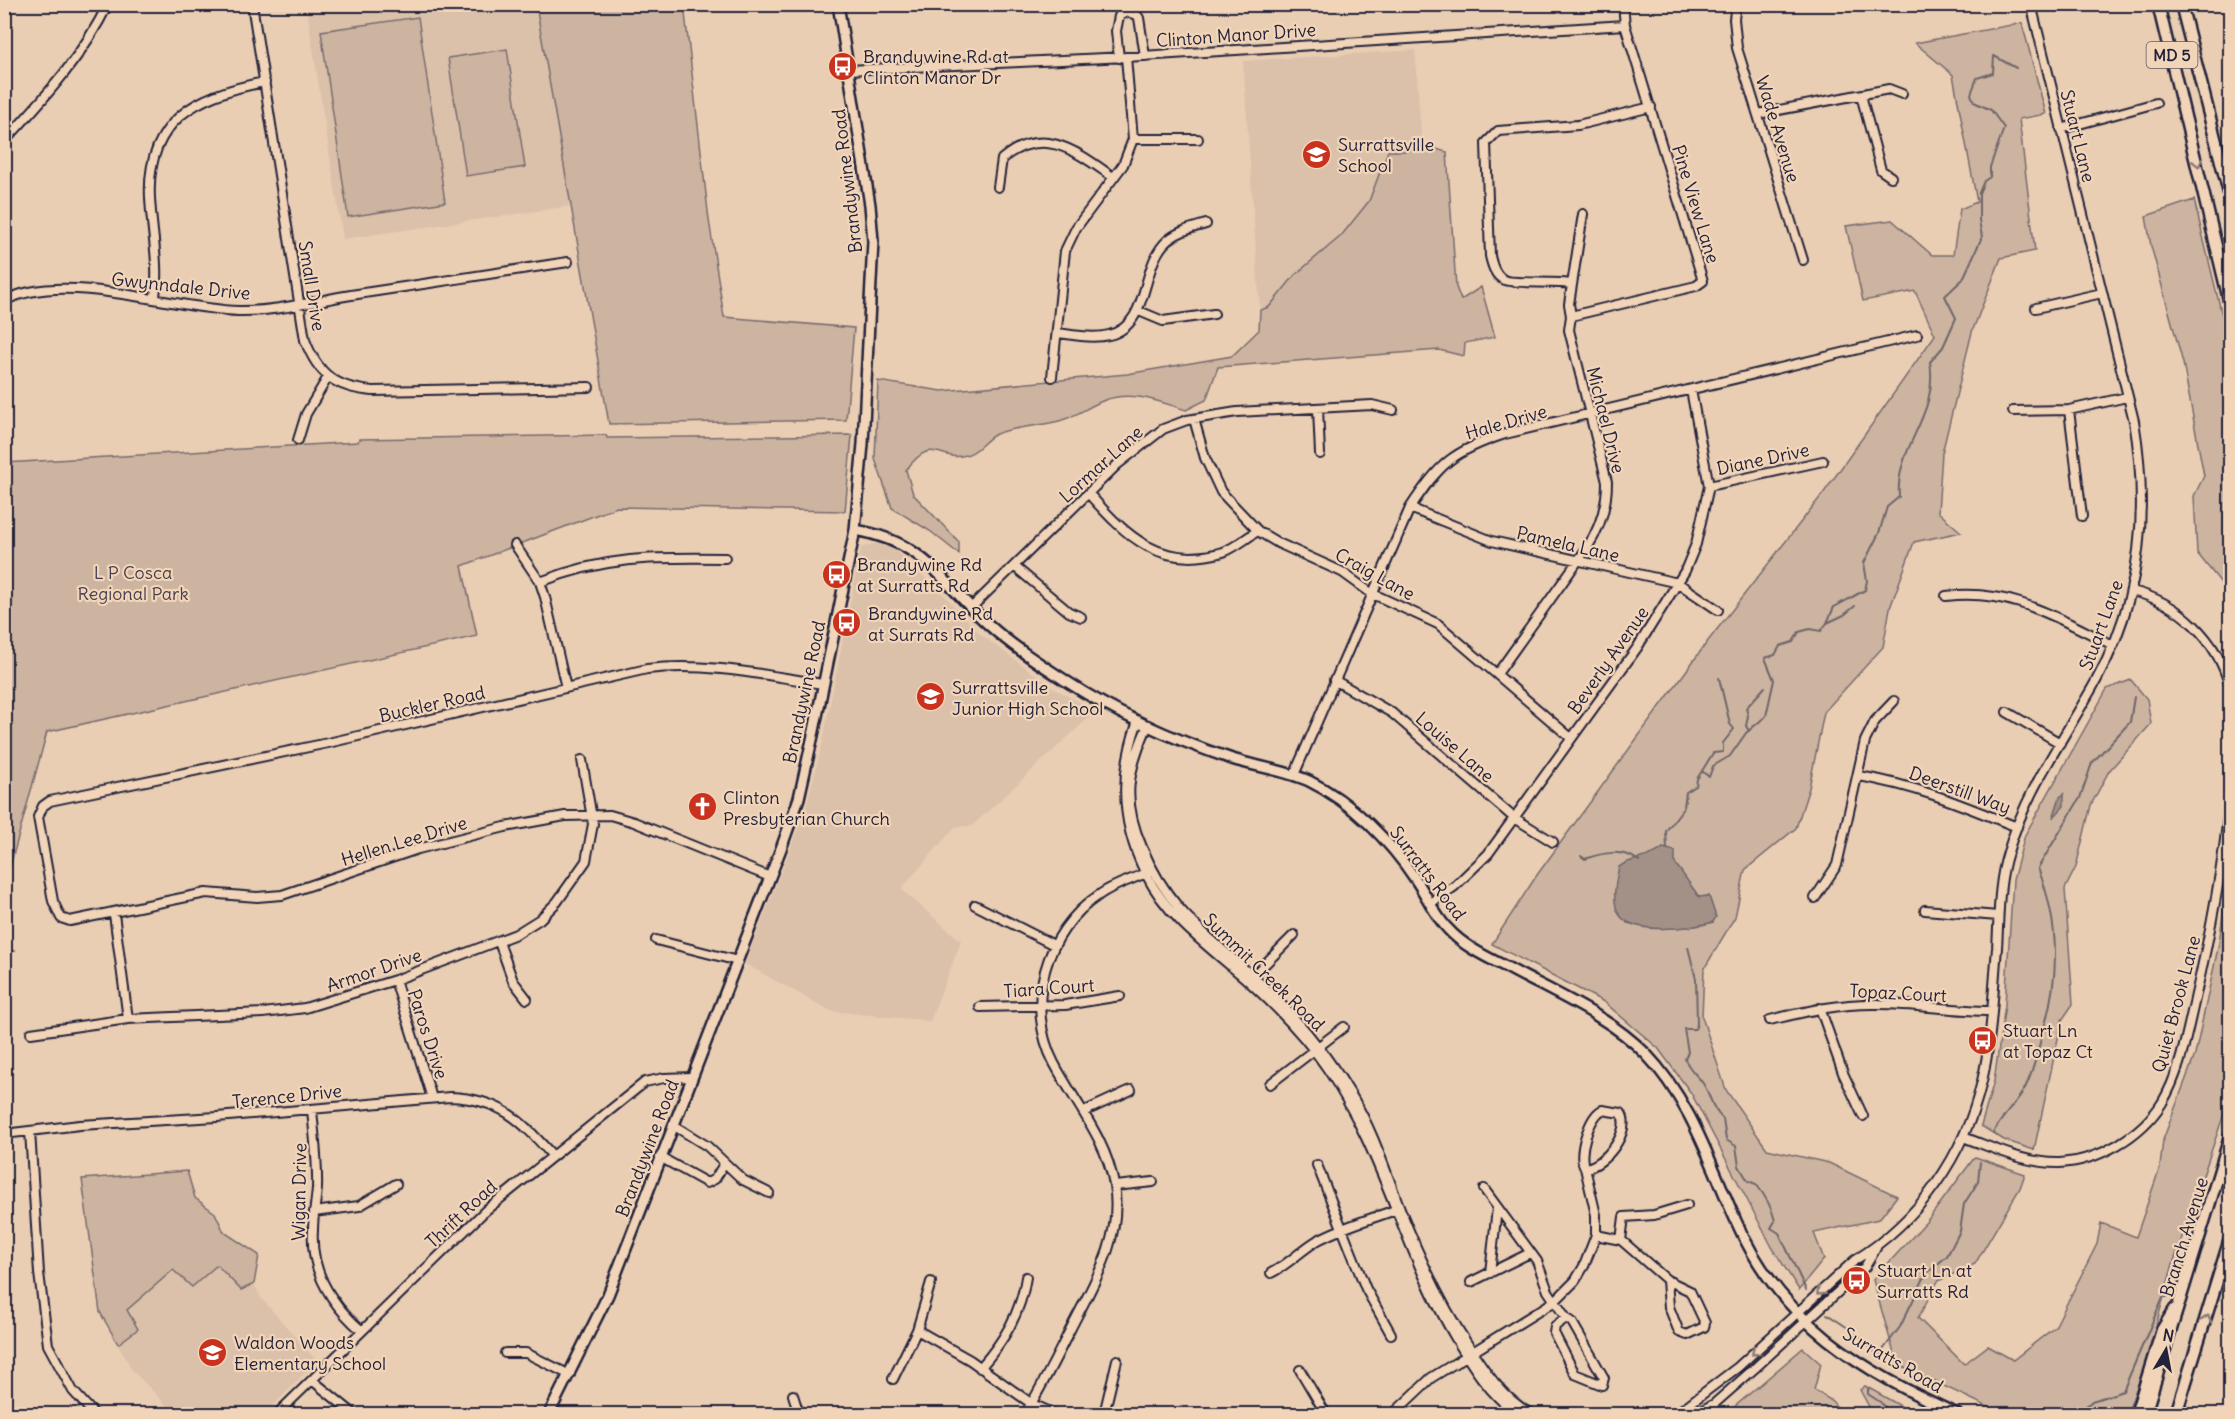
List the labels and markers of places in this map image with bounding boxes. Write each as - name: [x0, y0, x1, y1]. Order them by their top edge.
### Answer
- place label: Brandywine Rd at Clinton Manor Dr: [863, 45, 1009, 89]
- bus stop icon: Brandywine Rd at Clinton Manor Dr: [826, 50, 858, 82]
- place label: Surrattsville School: [1338, 133, 1434, 177]
- school or university icon: Surrattsville School: [1301, 138, 1333, 170]
- place label: Brandywine Rd at Surratts Rd: [857, 553, 982, 597]
- bus stop icon: Brandywine Rd at Surratts Rd: [820, 558, 852, 590]
- place label: Brandywine Rd at Surrats Rd: [868, 602, 993, 646]
- bus stop icon: Brandywine Rd at Surrats Rd: [831, 607, 863, 639]
- place label: Surrattsville Junior High School: [952, 676, 1103, 720]
- school or university icon: Surrattsville Junior High School: [915, 681, 947, 713]
- place label: Clinton Presbyterian Church: [723, 786, 890, 830]
- church icon: Clinton Presbyterian Church: [686, 791, 718, 823]
- place label: Stuart Ln at Topaz Ct: [2003, 1019, 2093, 1063]
- bus stop icon: Stuart Ln at Topaz Ct: [1966, 1024, 1998, 1056]
- place label: Stuart Ln at Surratts Rd: [1877, 1259, 1972, 1303]
- bus stop icon: Stuart Ln at Surratts Rd: [1840, 1264, 1872, 1296]
- place label: Waldon Woods Elementary School: [234, 1331, 386, 1375]
- school or university icon: Waldon Woods Elementary School: [197, 1336, 229, 1368]

